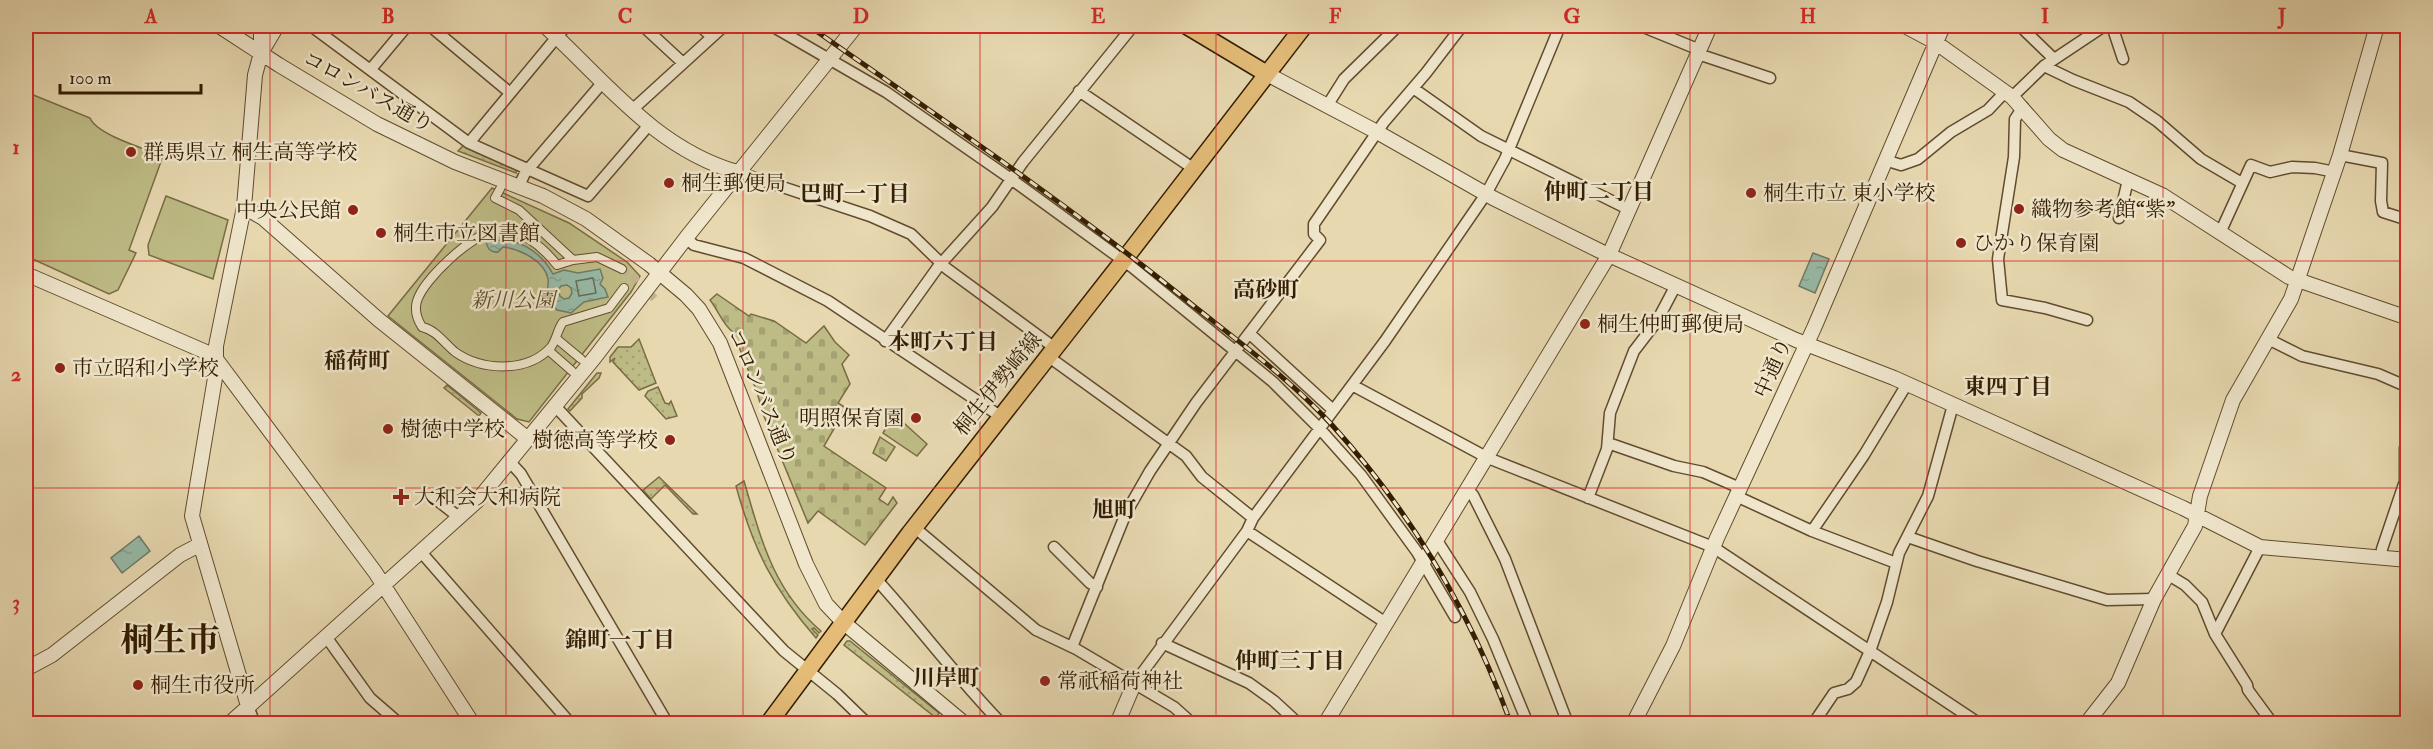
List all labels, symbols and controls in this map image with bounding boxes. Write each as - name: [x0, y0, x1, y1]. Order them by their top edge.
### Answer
- text: A: [144, 4, 158, 29]
- text: B: [381, 4, 395, 29]
- text: C: [618, 4, 632, 29]
- text: D: [853, 4, 869, 29]
- text: E: [1091, 4, 1106, 29]
- text: F: [1329, 4, 1342, 29]
- text: G: [1564, 4, 1581, 29]
- text: H: [1800, 4, 1816, 29]
- text: I: [2041, 4, 2049, 29]
- text: J: [2277, 4, 2286, 29]
- street label: コロンバス通り: [298, 45, 438, 139]
- scale bar: [60, 57, 201, 95]
- text: 100 m: [69, 67, 112, 90]
- text: 1: [12, 135, 20, 160]
- place label: 群馬県立 桐生高等学校: [143, 139, 357, 166]
- marker: 群馬県立 桐生高等学校: [124, 145, 138, 159]
- place label: 桐生郵便局: [681, 170, 786, 197]
- marker: 桐生郵便局: [662, 176, 676, 190]
- district label: 仲町二丁目: [1544, 178, 1654, 206]
- district label: 巴町一丁目: [800, 180, 910, 208]
- place label: 桐生市立 東小学校: [1763, 180, 1935, 207]
- marker: 桐生市立 東小学校: [1744, 186, 1758, 200]
- place label: 織物参考館“紫”: [2031, 196, 2175, 223]
- place label: 中央公民館: [236, 197, 341, 224]
- marker: 織物参考館“紫”: [2012, 202, 2026, 216]
- marker: 中央公民館: [346, 203, 360, 217]
- place label: 桐生市立図書館: [393, 220, 540, 247]
- marker: 桐生市立図書館: [374, 226, 388, 240]
- place label: ひかり保育園: [1973, 230, 2099, 257]
- marker: ひかり保育園: [1954, 236, 1968, 250]
- district label: 高砂町: [1233, 276, 1299, 304]
- park label: 新川公園: [471, 287, 558, 314]
- place label: 桐生仲町郵便局: [1597, 311, 1744, 338]
- marker: 桐生仲町郵便局: [1578, 317, 1592, 331]
- street label: コロンバス通り: [721, 325, 803, 469]
- street label: 桐生伊勢崎線: [948, 327, 1048, 441]
- district label: 本町六丁目: [888, 328, 998, 356]
- street label: 中通り: [1748, 334, 1798, 402]
- district label: 稲荷町: [324, 347, 390, 375]
- place label: 市立昭和小学校: [72, 355, 219, 382]
- marker: 市立昭和小学校: [53, 361, 67, 375]
- text: 2: [11, 362, 21, 387]
- district label: 東四丁目: [1964, 373, 2052, 401]
- place label: 明照保育園: [799, 405, 904, 432]
- marker: 明照保育園: [909, 411, 923, 425]
- place label: 樹徳中学校: [400, 416, 505, 443]
- marker: 樹徳中学校: [381, 422, 395, 436]
- place label: 樹徳高等学校: [532, 427, 658, 454]
- marker: 樹徳高等学校: [663, 433, 677, 447]
- place label: 大和会大和病院: [414, 484, 561, 511]
- marker: 大和会大和病院: [392, 488, 410, 506]
- district label: 旭町: [1092, 496, 1136, 524]
- text: 3: [12, 590, 20, 615]
- district label: 桐生市: [121, 620, 220, 661]
- district label: 錦町一丁目: [565, 626, 675, 654]
- district label: 仲町三丁目: [1235, 647, 1345, 675]
- district label: 川岸町: [913, 664, 979, 692]
- place label: 常祇稲荷神社: [1057, 668, 1183, 695]
- place label: 桐生市役所: [150, 672, 255, 699]
- marker: 常祇稲荷神社: [1038, 674, 1052, 688]
- marker: 桐生市役所: [131, 678, 145, 692]

